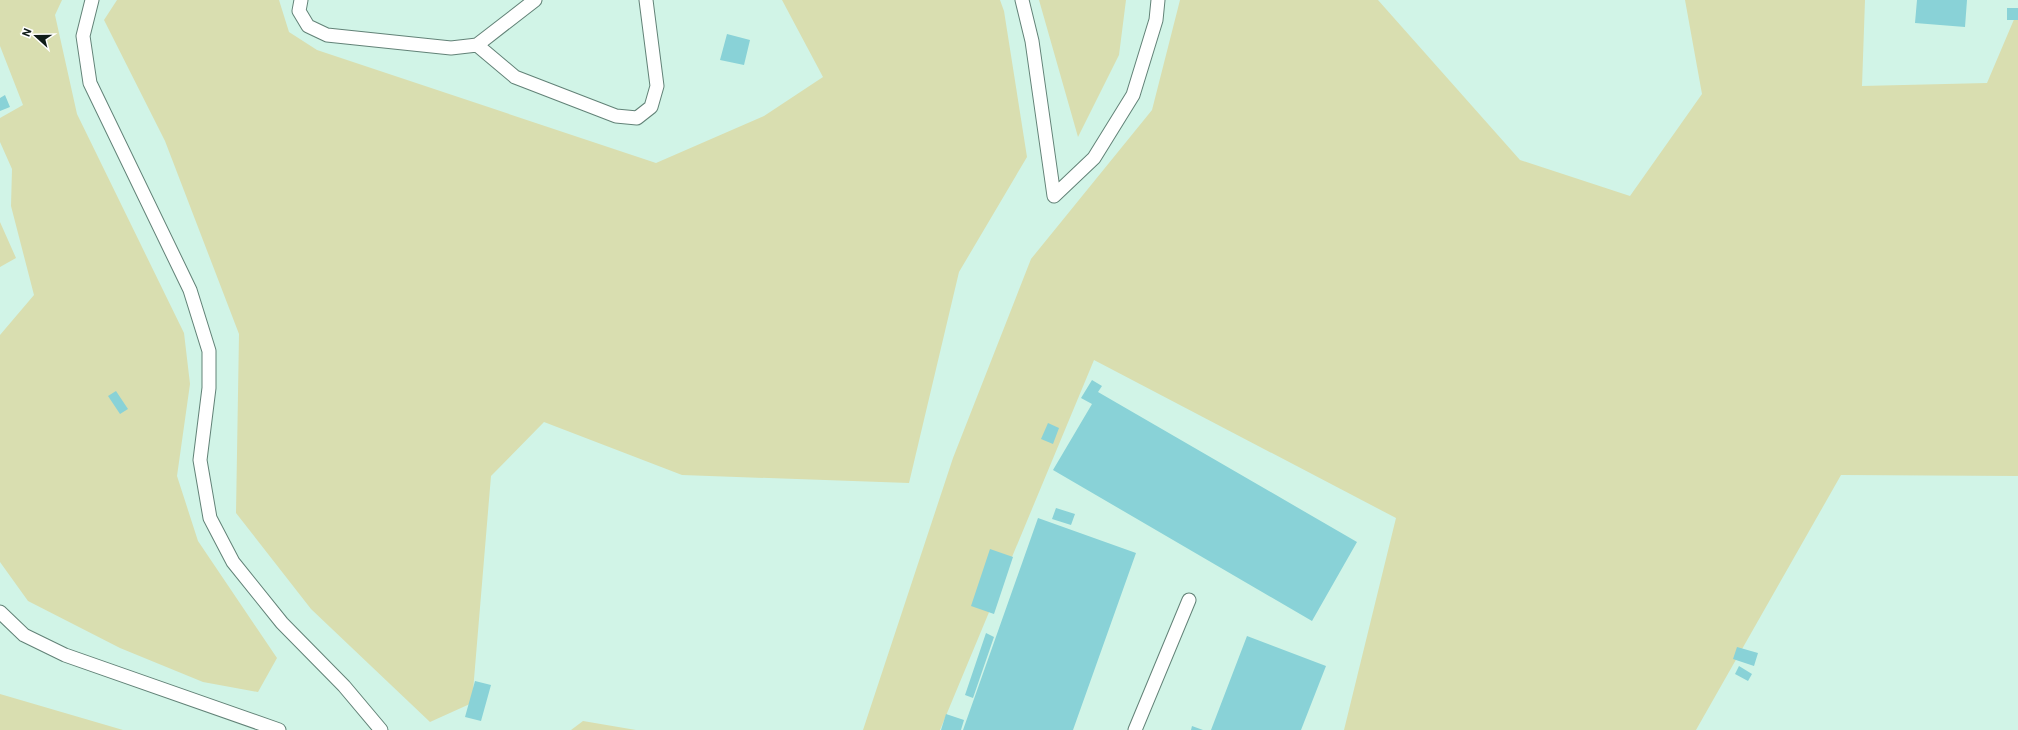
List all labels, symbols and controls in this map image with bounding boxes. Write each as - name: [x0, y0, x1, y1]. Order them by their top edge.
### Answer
- north arrow: [16, 16, 56, 56]
- text: N: [20, 26, 35, 39]

